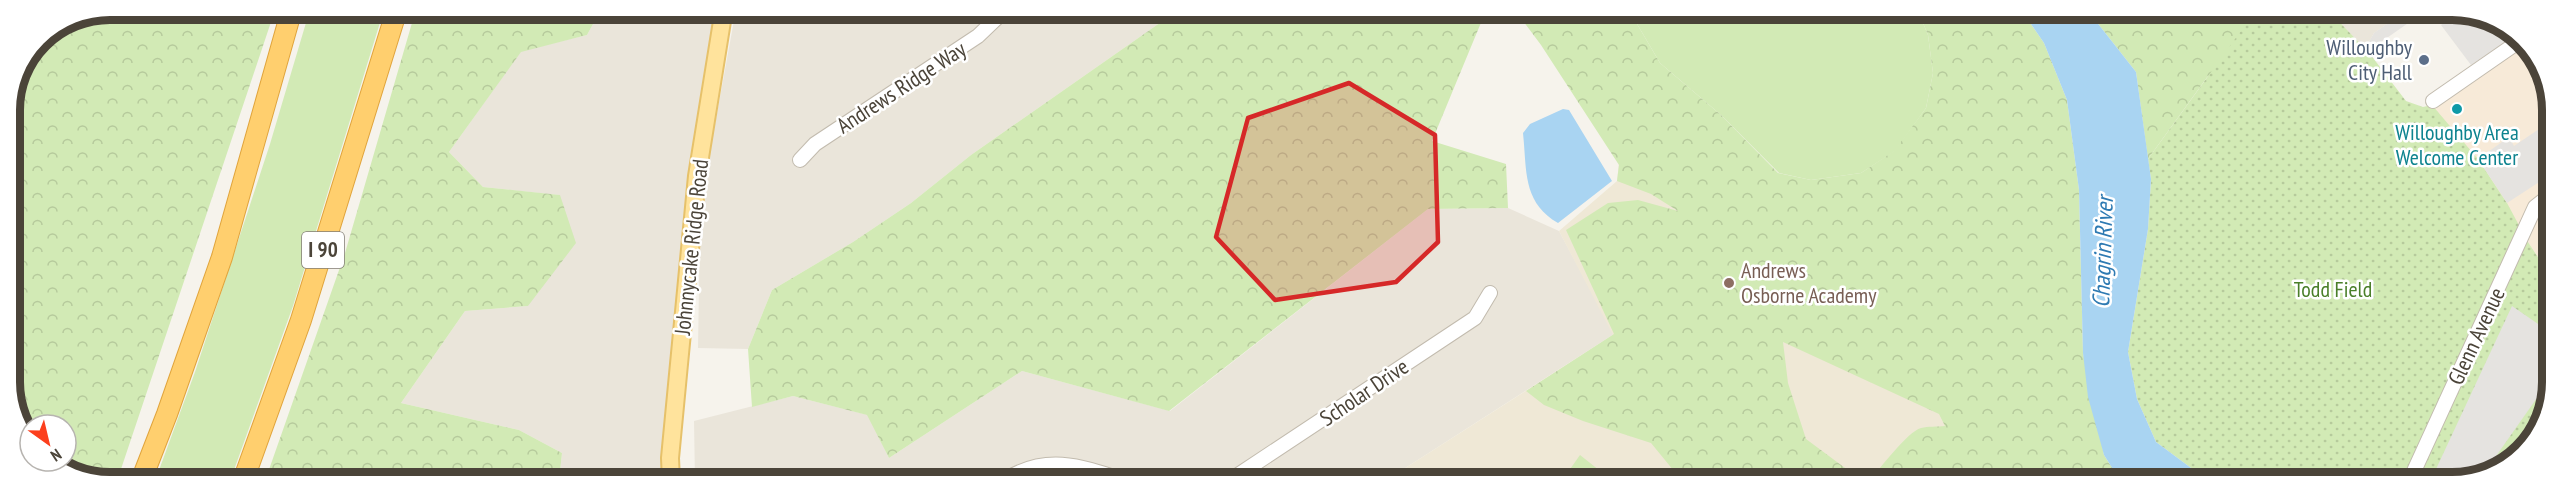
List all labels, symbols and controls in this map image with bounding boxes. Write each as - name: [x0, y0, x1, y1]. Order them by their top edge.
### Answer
- place label: Willoughby City Hall: [2326, 33, 2413, 86]
- street label: Andrews Ridge Way: [831, 34, 971, 139]
- marker: Willoughby City Hall: [2417, 53, 2431, 67]
- marker: Willoughby Area Welcome Center: [2450, 102, 2464, 116]
- place label: Willoughby Area Welcome Center: [2395, 118, 2519, 171]
- street label: Johnnycake Ridge Road: [668, 158, 714, 337]
- water label: Chagrin River: [2085, 192, 2120, 308]
- road number: I 90: [302, 232, 344, 268]
- place label: Andrews Osborne Academy: [1741, 256, 1877, 309]
- park label: Todd Field: [2294, 275, 2372, 303]
- marker: Andrews Osborne Academy: [1722, 276, 1736, 290]
- street label: Glenn Avenue: [2441, 283, 2511, 389]
- street label: Scholar Drive: [1314, 352, 1414, 432]
- north arrow: [18, 413, 78, 473]
- text: N: [47, 445, 66, 466]

